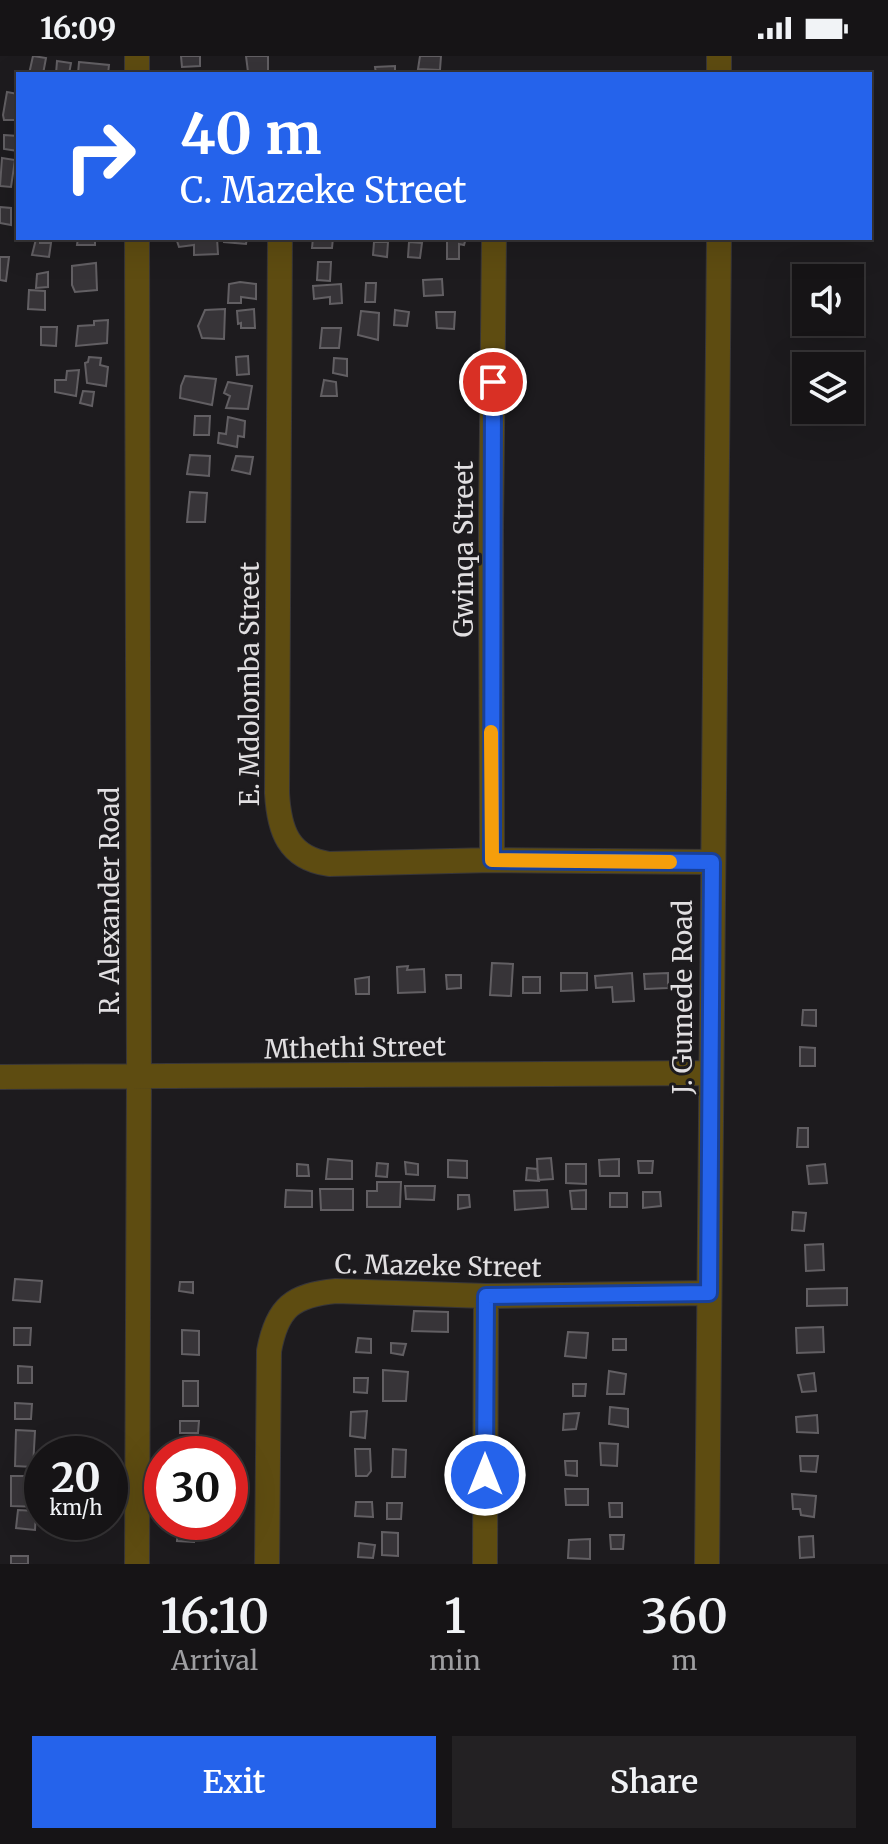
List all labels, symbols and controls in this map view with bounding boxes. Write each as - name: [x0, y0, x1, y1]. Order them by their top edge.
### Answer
- text: 16:09: [40, 9, 116, 47]
- text: 40 m: [180, 99, 322, 169]
- icon: right: [48, 104, 152, 208]
- text: C. Mazeke Street: [180, 168, 466, 213]
- map controls: [792, 264, 864, 424]
- button: sound: [792, 264, 864, 336]
- pin: [459, 348, 527, 416]
- button: layers: [792, 352, 864, 424]
- icon: arrive: [471, 360, 515, 404]
- street label: Gwinqa Street: [447, 461, 480, 637]
- street label: E. Mdolomba Street: [233, 562, 266, 806]
- street label: R. Alexander Road: [93, 787, 126, 1015]
- street label: J. Gumede Road: [666, 899, 699, 1095]
- street label: Mthethi Street: [264, 1029, 446, 1066]
- street label: C. Mazeke Street: [334, 1247, 542, 1284]
- position arrow: [443, 1433, 527, 1517]
- speed limit sign: 30: [144, 1436, 248, 1540]
- text: 20: [51, 1453, 101, 1503]
- text: km/h: [50, 1495, 102, 1520]
- text: 16:10: [160, 1586, 269, 1646]
- text: 1: [444, 1586, 466, 1646]
- text: 360: [641, 1586, 728, 1646]
- text: Arrival: [171, 1644, 258, 1677]
- text: min: [429, 1644, 481, 1677]
- text: m: [671, 1644, 697, 1677]
- button: Exit: [32, 1736, 436, 1828]
- button: Share: [452, 1736, 856, 1828]

